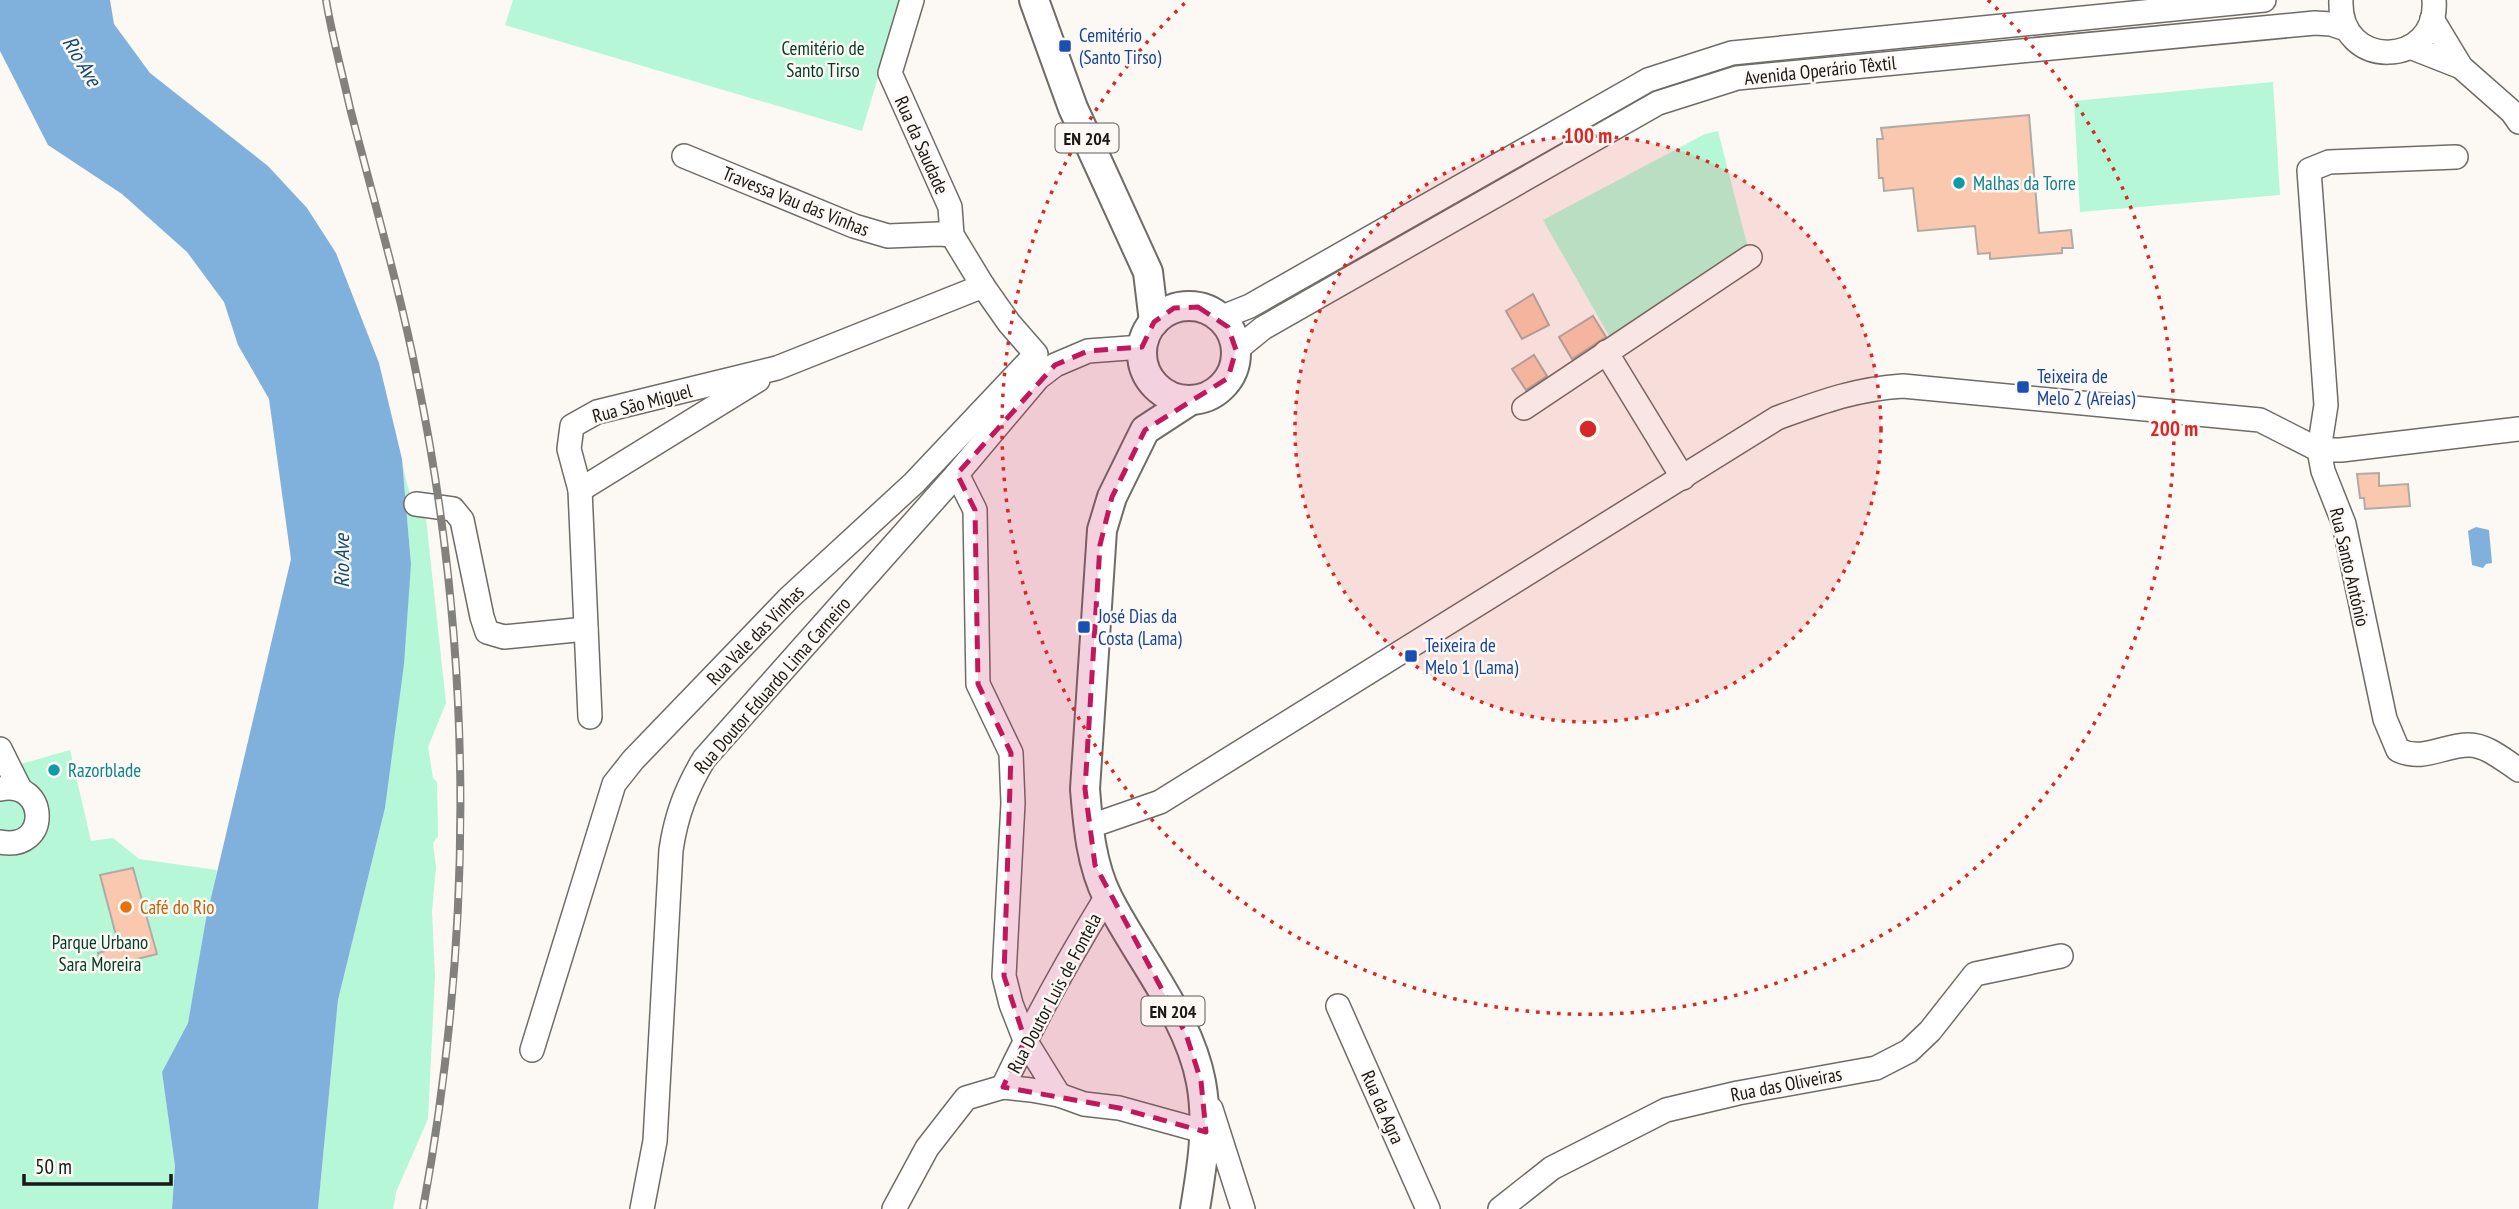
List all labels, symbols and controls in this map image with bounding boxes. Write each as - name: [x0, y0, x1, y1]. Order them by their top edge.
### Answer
- place label: Cemitério (Santo Tirso): [1079, 23, 1162, 69]
- water label: Rio Ave: [57, 31, 108, 92]
- park label: Cemitério de Santo Tirso: [781, 36, 865, 82]
- marker: Cemitério (Santo Tirso): [1057, 38, 1073, 54]
- street label: Avenida Operário Têxtil: [1743, 50, 1898, 90]
- street label: Rua da Saudade: [890, 92, 954, 198]
- text: 100 m: [1564, 122, 1612, 149]
- road number: EN 204: [1056, 124, 1118, 153]
- street label: Travessa Vau das Vinhas: [719, 161, 873, 241]
- place label: Malhas da Torre: [1973, 171, 2076, 195]
- marker: Malhas da Torre: [1951, 175, 1967, 191]
- place label: Teixeira de Melo 2 (Areias): [2037, 364, 2136, 410]
- street label: Rua São Miguel: [590, 378, 695, 428]
- marker: Teixeira de Melo 2 (Areias): [2015, 379, 2031, 395]
- text: 200 m: [2150, 415, 2198, 442]
- centre of rings: [1576, 417, 1600, 441]
- street label: Rua Santo António: [2325, 505, 2375, 629]
- water label: Rio Ave: [328, 533, 355, 588]
- street label: Rua Vale das Vinhas: [701, 580, 809, 690]
- street label: Rua Doutor Eduardo Lima Carneiro: [689, 592, 855, 778]
- place label: José Dias da Costa (Lama): [1097, 604, 1182, 650]
- marker: José Dias da Costa (Lama): [1076, 619, 1092, 635]
- place label: Teixeira de Melo 1 (Lama): [1425, 633, 1519, 679]
- marker: Teixeira de Melo 1 (Lama): [1403, 648, 1419, 664]
- place label: Razorblade: [68, 758, 141, 782]
- marker: Razorblade: [46, 762, 62, 778]
- place label: Café do Rio: [140, 895, 215, 919]
- marker: Café do Rio: [118, 899, 134, 915]
- street label: Rua Doutor Luis de Fontela: [1002, 909, 1106, 1077]
- park label: Parque Urbano Sara Moreira: [52, 930, 148, 976]
- road number: EN 204: [1142, 996, 1204, 1026]
- street label: Rua das Oliveiras: [1728, 1061, 1844, 1107]
- street label: Rua da Agra: [1356, 1066, 1410, 1148]
- scale bar: [24, 1142, 172, 1186]
- text: 50 m: [35, 1153, 72, 1180]

